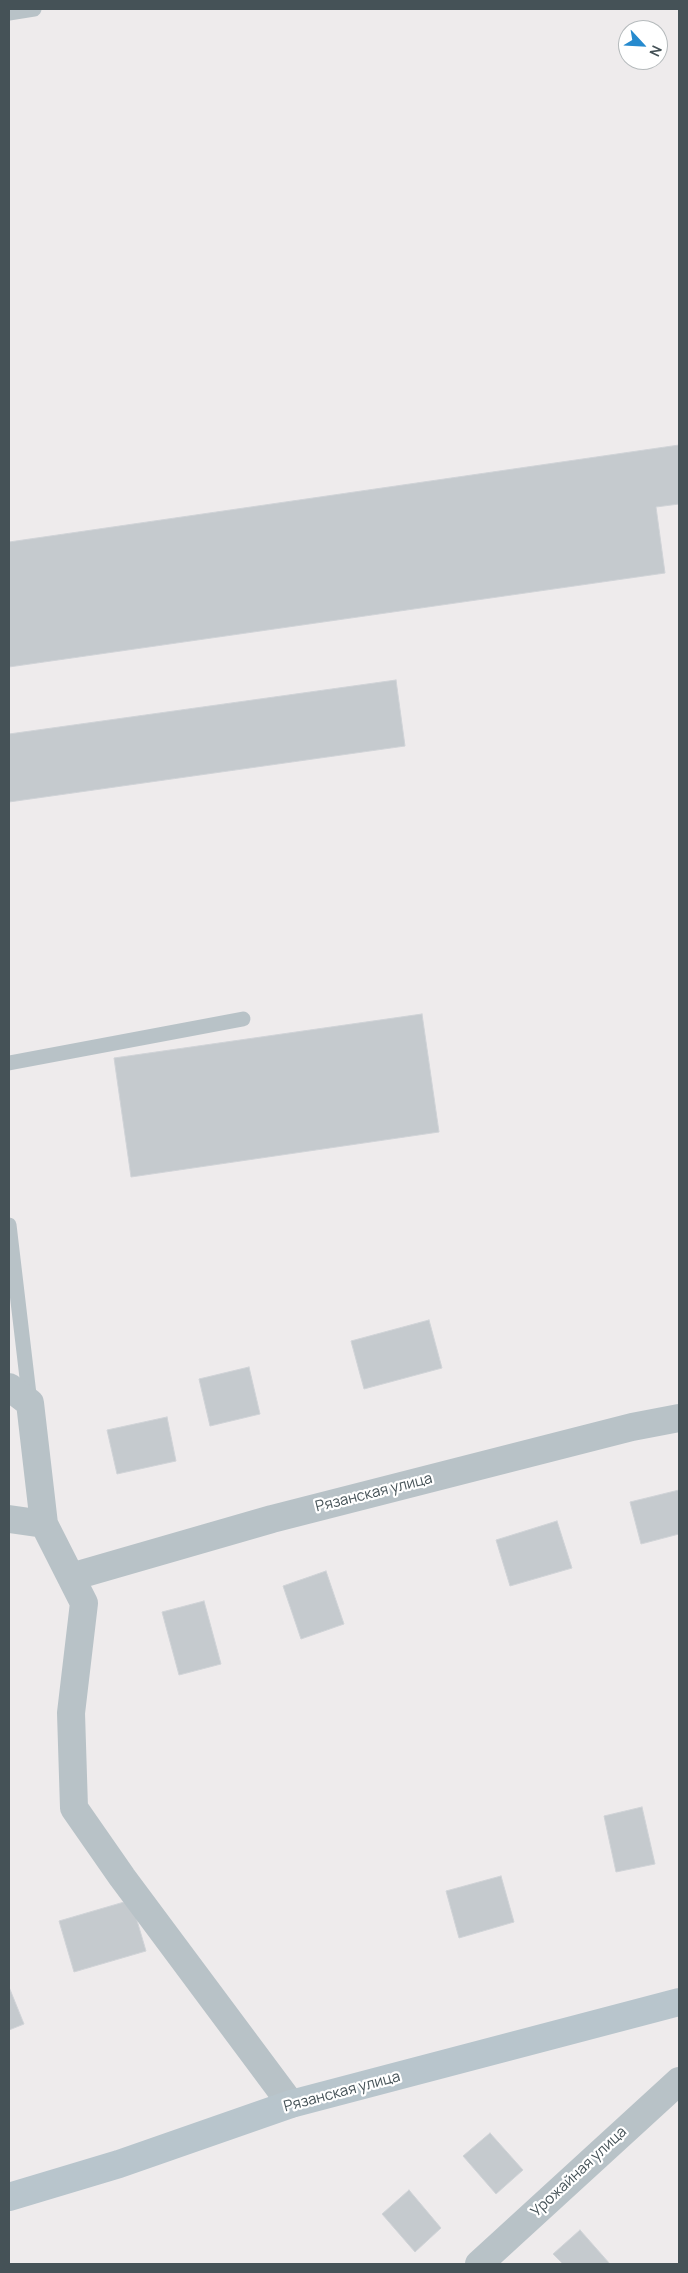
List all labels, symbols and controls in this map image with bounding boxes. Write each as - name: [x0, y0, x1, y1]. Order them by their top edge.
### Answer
- north arrow: [618, 20, 668, 70]
- text: N: [645, 43, 667, 60]
- street label: Рязанская улица: [314, 1470, 434, 1516]
- street label: Рязанская улица: [282, 2068, 402, 2116]
- street label: Урожайная улица: [527, 2123, 631, 2221]

